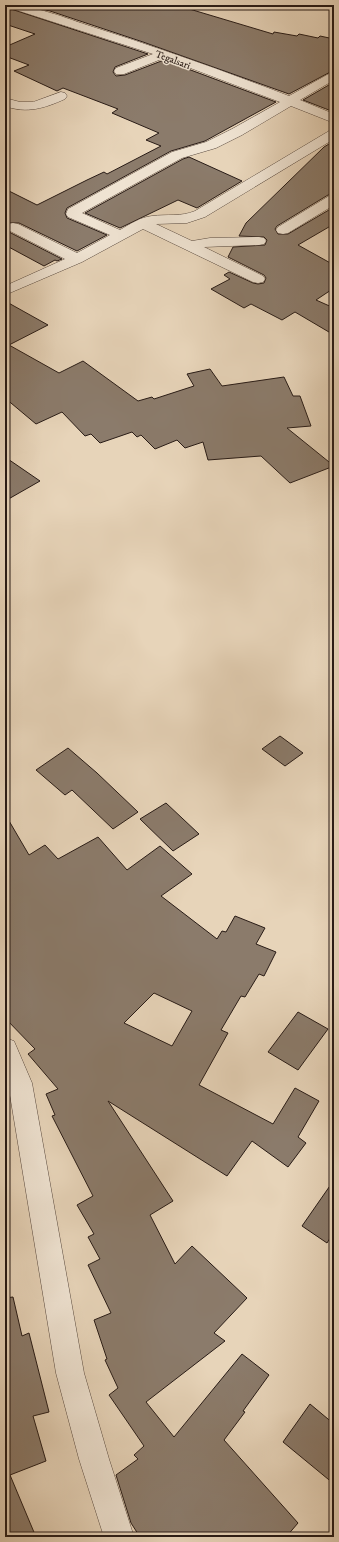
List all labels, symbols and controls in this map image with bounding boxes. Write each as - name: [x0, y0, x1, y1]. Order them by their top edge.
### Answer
- street label: Tegalsari: [153, 48, 192, 72]

